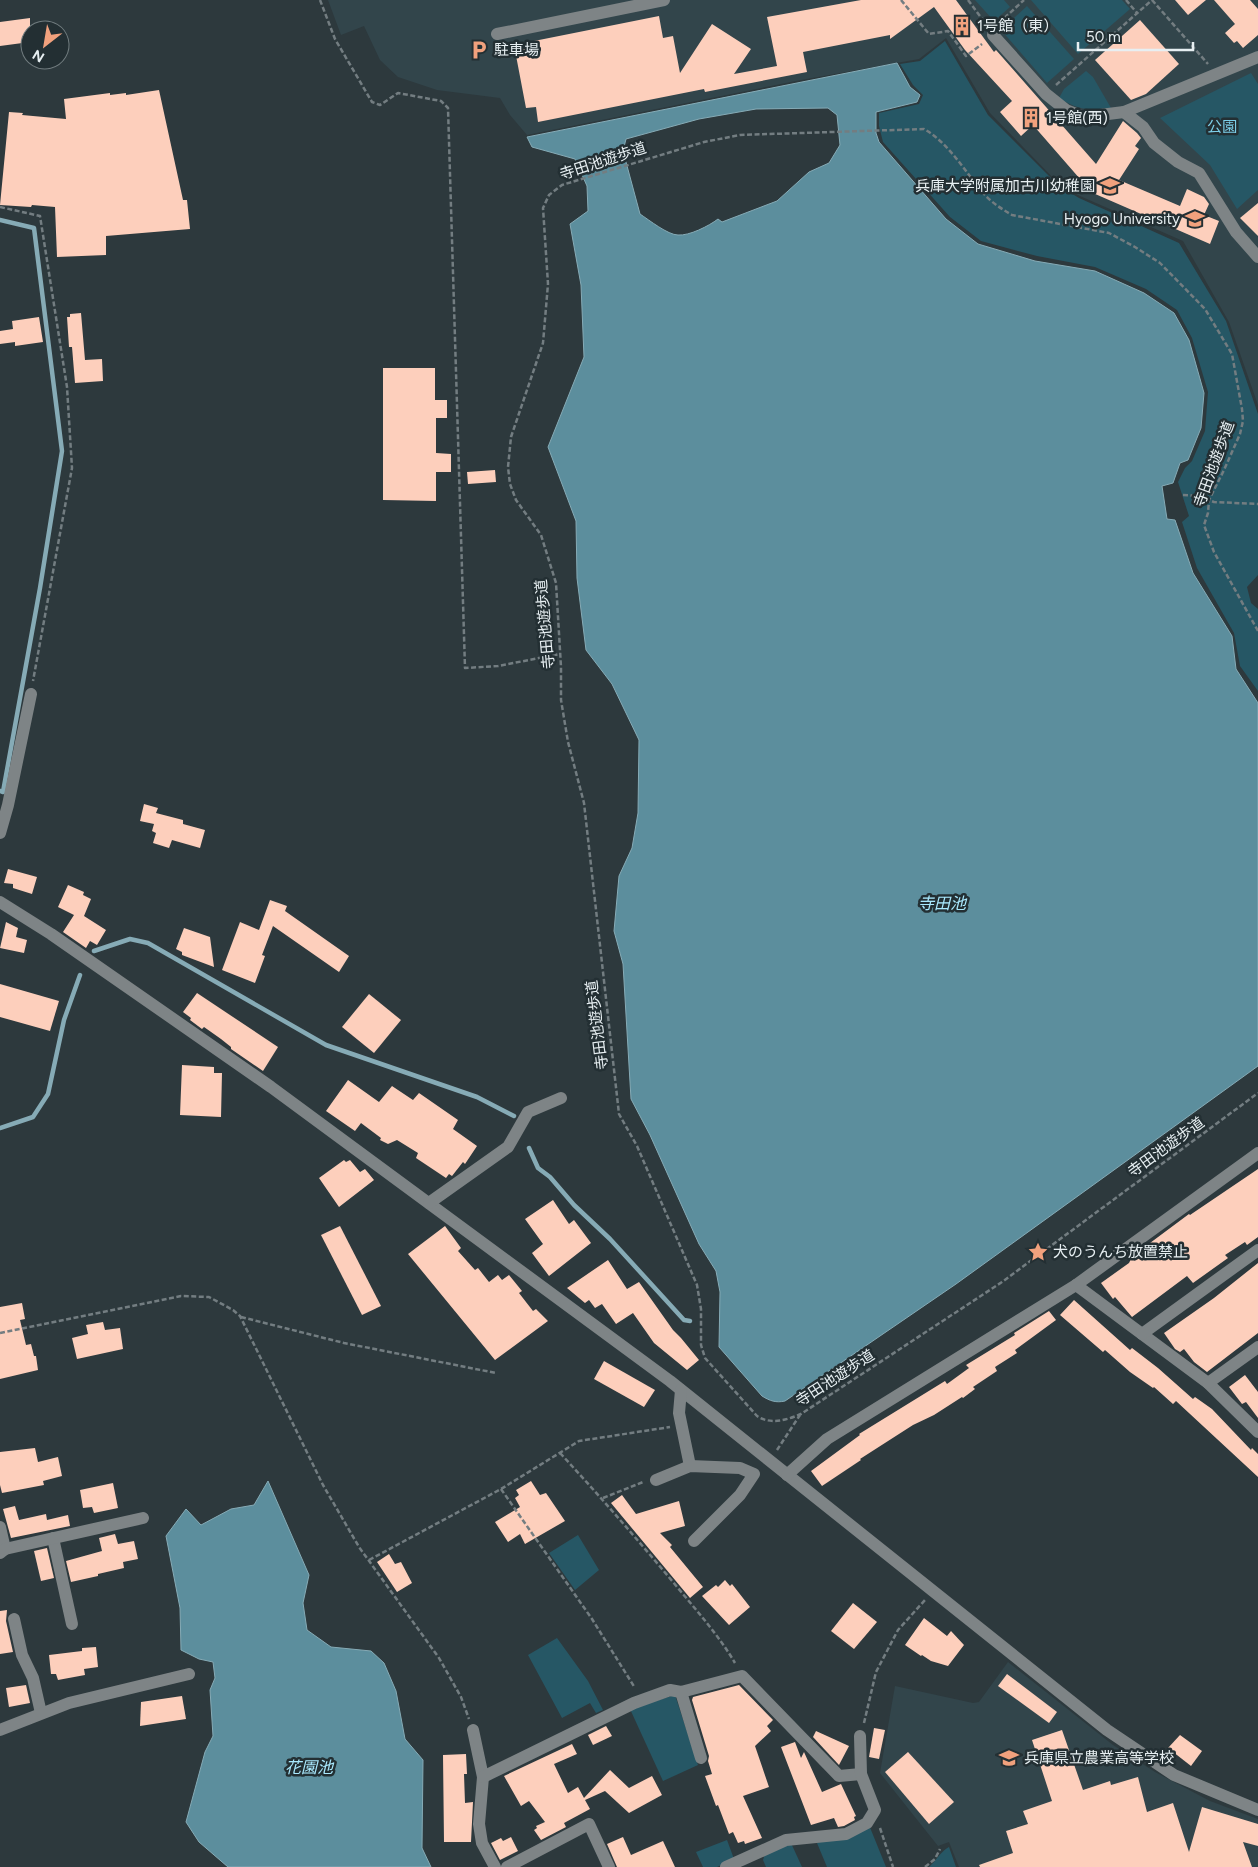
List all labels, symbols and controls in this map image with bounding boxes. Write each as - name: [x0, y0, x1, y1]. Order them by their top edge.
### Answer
- building icon: 1号館（東）: [951, 15, 973, 37]
- place label: 1号館（東）: [977, 17, 1058, 35]
- north arrow: [20, 20, 70, 70]
- scale bar: [1078, 20, 1193, 52]
- text: 50 m: [1086, 28, 1121, 46]
- parking icon: 駐車場: [468, 39, 490, 61]
- place label: 駐車場: [494, 41, 539, 59]
- text: N: [30, 46, 48, 66]
- building icon: 1号館(西): [1020, 107, 1042, 129]
- place label: 1号館(西): [1046, 109, 1108, 127]
- park label: 公園: [1207, 118, 1237, 136]
- street label: 寺田池遊歩道: [557, 139, 649, 183]
- school or university icon: 兵庫大学附属加古川幼稚園: [1099, 175, 1121, 197]
- place label: 兵庫大学附属加古川幼稚園: [915, 177, 1095, 195]
- school or university icon: Hyogo University: [1184, 208, 1206, 230]
- place label: Hyogo University: [1064, 210, 1180, 228]
- street label: 寺田池遊歩道: [1190, 419, 1238, 509]
- street label: 寺田池遊歩道: [532, 578, 558, 670]
- water label: 寺田池: [918, 894, 968, 913]
- street label: 寺田池遊歩道: [583, 979, 611, 1071]
- street label: 寺田池遊歩道: [1124, 1113, 1208, 1181]
- place icon: 犬のうんち放置禁止: [1027, 1241, 1049, 1263]
- place label: 犬のうんち放置禁止: [1053, 1243, 1188, 1261]
- street label: 寺田池遊歩道: [792, 1346, 878, 1410]
- school or university icon: 兵庫県立農業高等学校: [998, 1747, 1020, 1769]
- place label: 兵庫県立農業高等学校: [1024, 1749, 1174, 1767]
- water label: 花園池: [285, 1758, 335, 1777]

